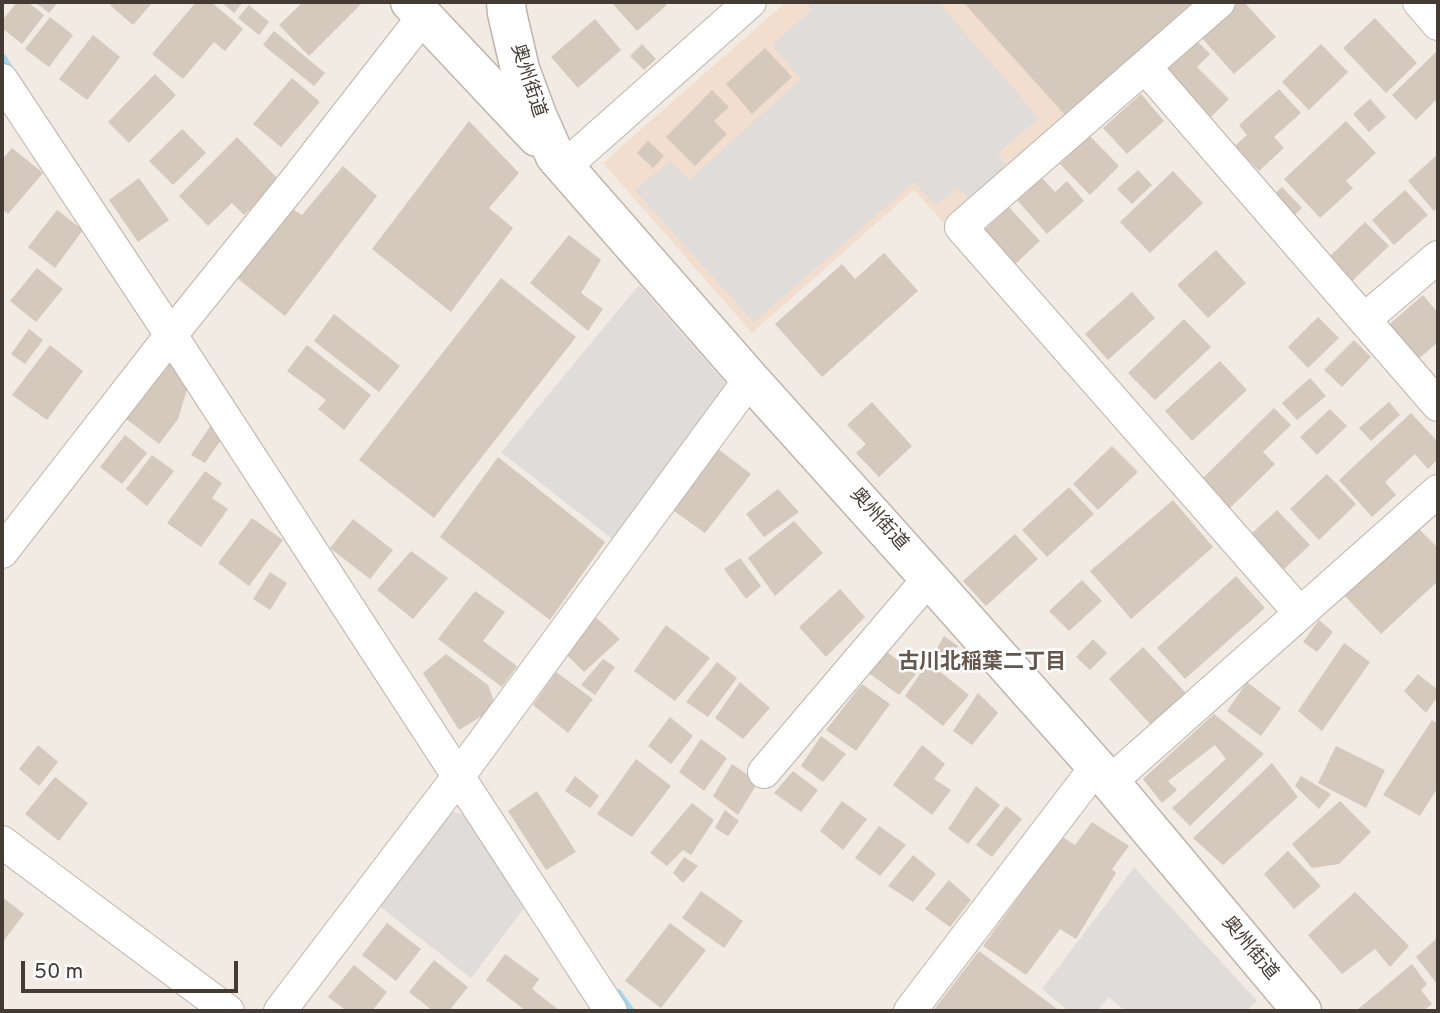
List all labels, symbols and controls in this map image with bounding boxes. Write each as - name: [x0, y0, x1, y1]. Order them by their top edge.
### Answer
- street label: 奥州街道: [504, 41, 550, 121]
- street label: 奥州街道: [844, 484, 912, 556]
- district label: 古川北稲葉二丁目: [898, 651, 1066, 677]
- street label: 奥州街道: [1216, 913, 1282, 985]
- scale bar: [24, 946, 242, 990]
- text: 50 m: [34, 959, 83, 986]

